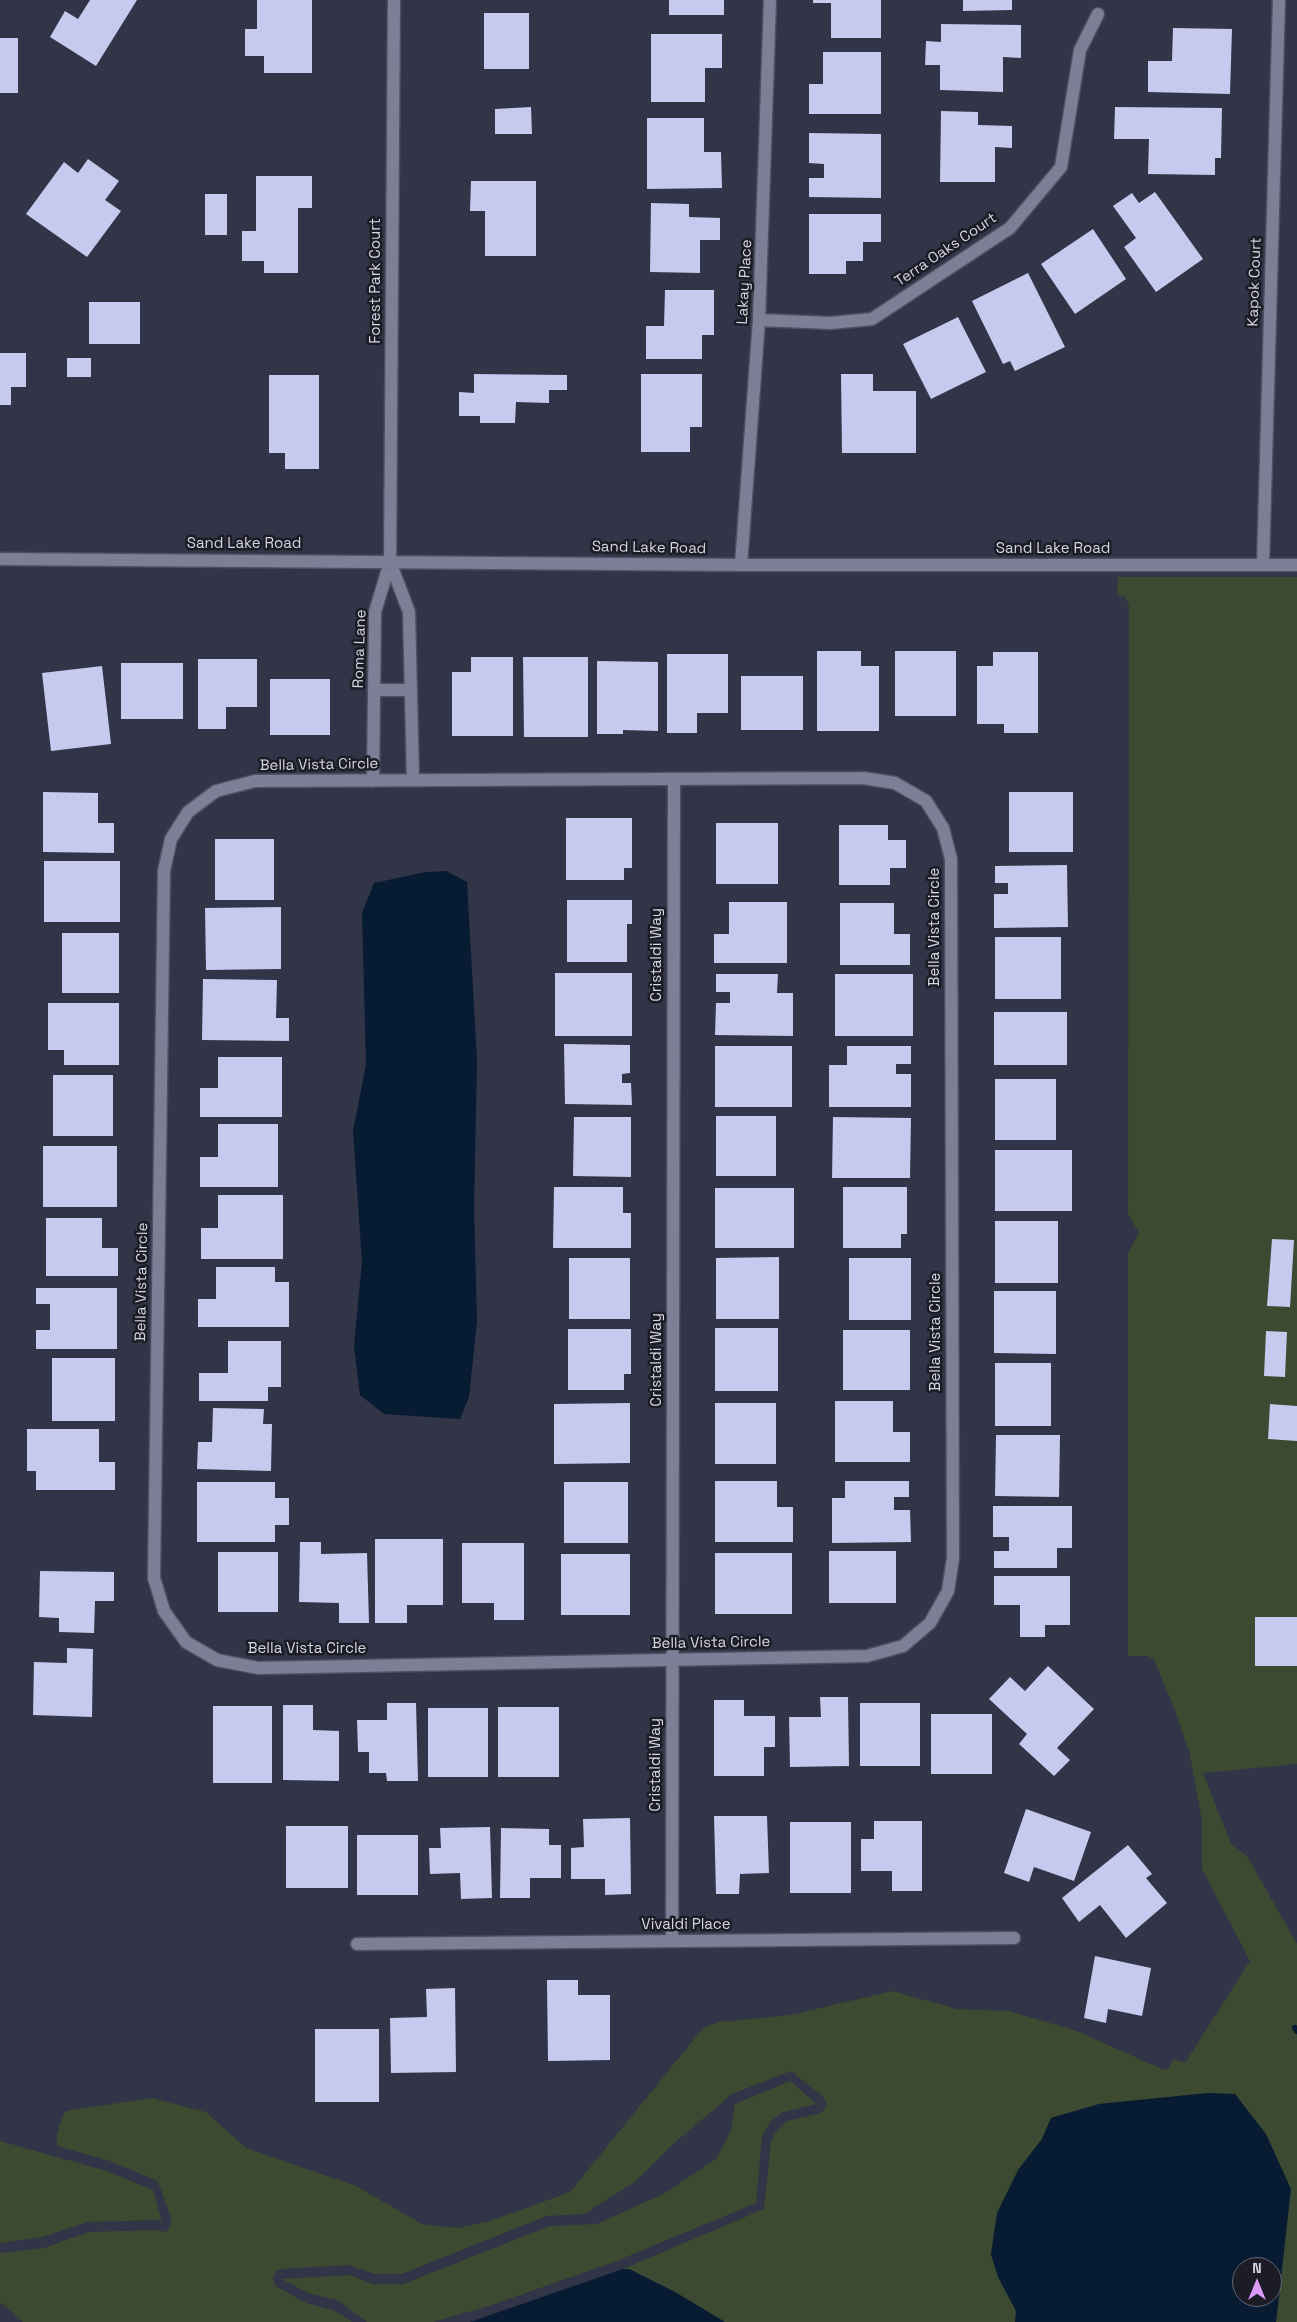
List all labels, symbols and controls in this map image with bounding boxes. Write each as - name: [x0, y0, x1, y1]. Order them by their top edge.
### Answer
- street label: Terra Oaks Court: [892, 209, 1000, 291]
- street label: Forest Park Court: [367, 218, 385, 344]
- street label: Kapok Court: [1244, 237, 1266, 327]
- street label: Lakay Place: [734, 239, 756, 325]
- street label: Sand Lake Road: [187, 535, 301, 553]
- street label: Sand Lake Road: [592, 538, 706, 558]
- street label: Sand Lake Road: [996, 540, 1110, 558]
- street label: Roma Lane: [350, 609, 370, 689]
- street label: Bella Vista Circle: [259, 755, 379, 775]
- street label: Bella Vista Circle: [926, 868, 944, 986]
- street label: Cristaldi Way: [648, 908, 666, 1002]
- street label: Bella Vista Circle: [132, 1222, 152, 1342]
- street label: Bella Vista Circle: [927, 1273, 945, 1391]
- street label: Cristaldi Way: [648, 1313, 666, 1407]
- street label: Bella Vista Circle: [651, 1633, 771, 1653]
- street label: Bella Vista Circle: [248, 1640, 366, 1658]
- street label: Cristaldi Way: [647, 1718, 665, 1812]
- street label: Vivaldi Place: [641, 1916, 731, 1934]
- north arrow: [1232, 2257, 1282, 2307]
- text: N: [1252, 2259, 1262, 2277]

